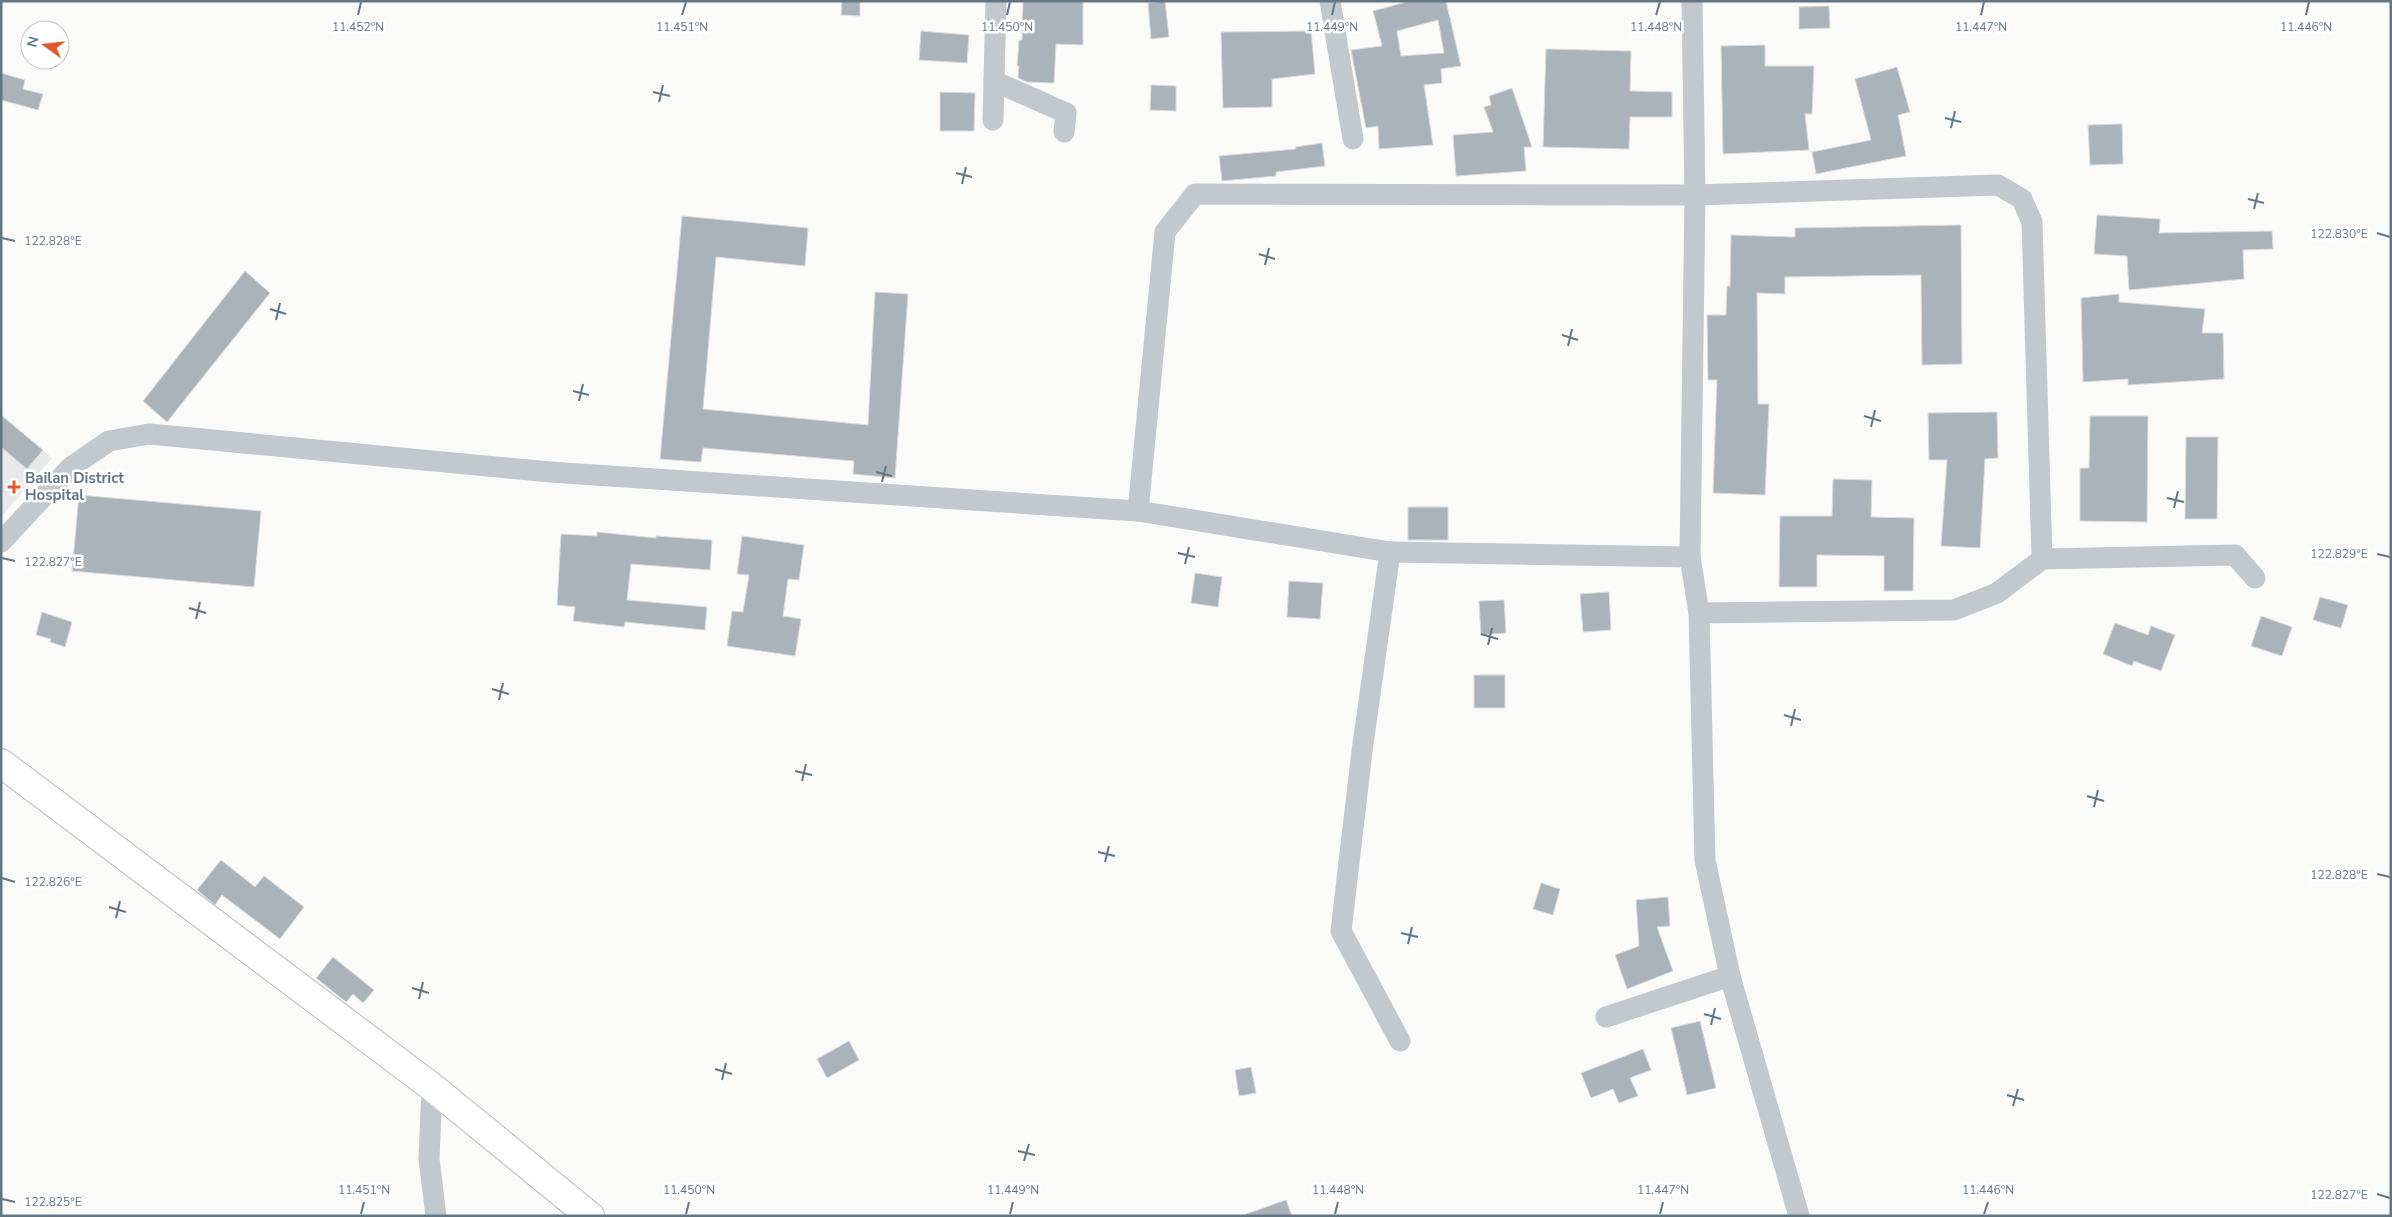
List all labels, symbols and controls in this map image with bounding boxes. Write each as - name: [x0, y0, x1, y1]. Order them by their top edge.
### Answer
- text: 11.452°N: [332, 19, 384, 35]
- text: 11.451°N: [656, 19, 708, 35]
- text: 11.450°N: [981, 19, 1033, 35]
- text: 11.449°N: [1306, 19, 1358, 35]
- text: 11.448°N: [1630, 19, 1682, 35]
- text: 11.447°N: [1955, 19, 2007, 35]
- text: 11.446°N: [2280, 19, 2332, 35]
- north arrow: [20, 20, 70, 70]
- text: N: [22, 34, 43, 49]
- text: 122.830°E: [2310, 226, 2368, 242]
- text: 122.828°E: [24, 233, 82, 249]
- place label: Bailan District Hospital: [25, 468, 124, 505]
- marker: Bailan District Hospital: [7, 480, 21, 494]
- text: 122.829°E: [2310, 546, 2368, 562]
- text: 122.827°E: [24, 554, 82, 570]
- text: 122.828°E: [2310, 867, 2368, 883]
- text: 122.826°E: [24, 874, 82, 890]
- text: 11.451°N: [338, 1182, 390, 1198]
- text: 11.450°N: [663, 1182, 715, 1198]
- text: 11.449°N: [987, 1182, 1039, 1198]
- text: 11.448°N: [1312, 1182, 1364, 1198]
- text: 11.447°N: [1637, 1182, 1689, 1198]
- text: 11.446°N: [1962, 1182, 2014, 1198]
- text: 122.827°E: [2310, 1187, 2368, 1203]
- text: 122.825°E: [24, 1194, 82, 1210]

